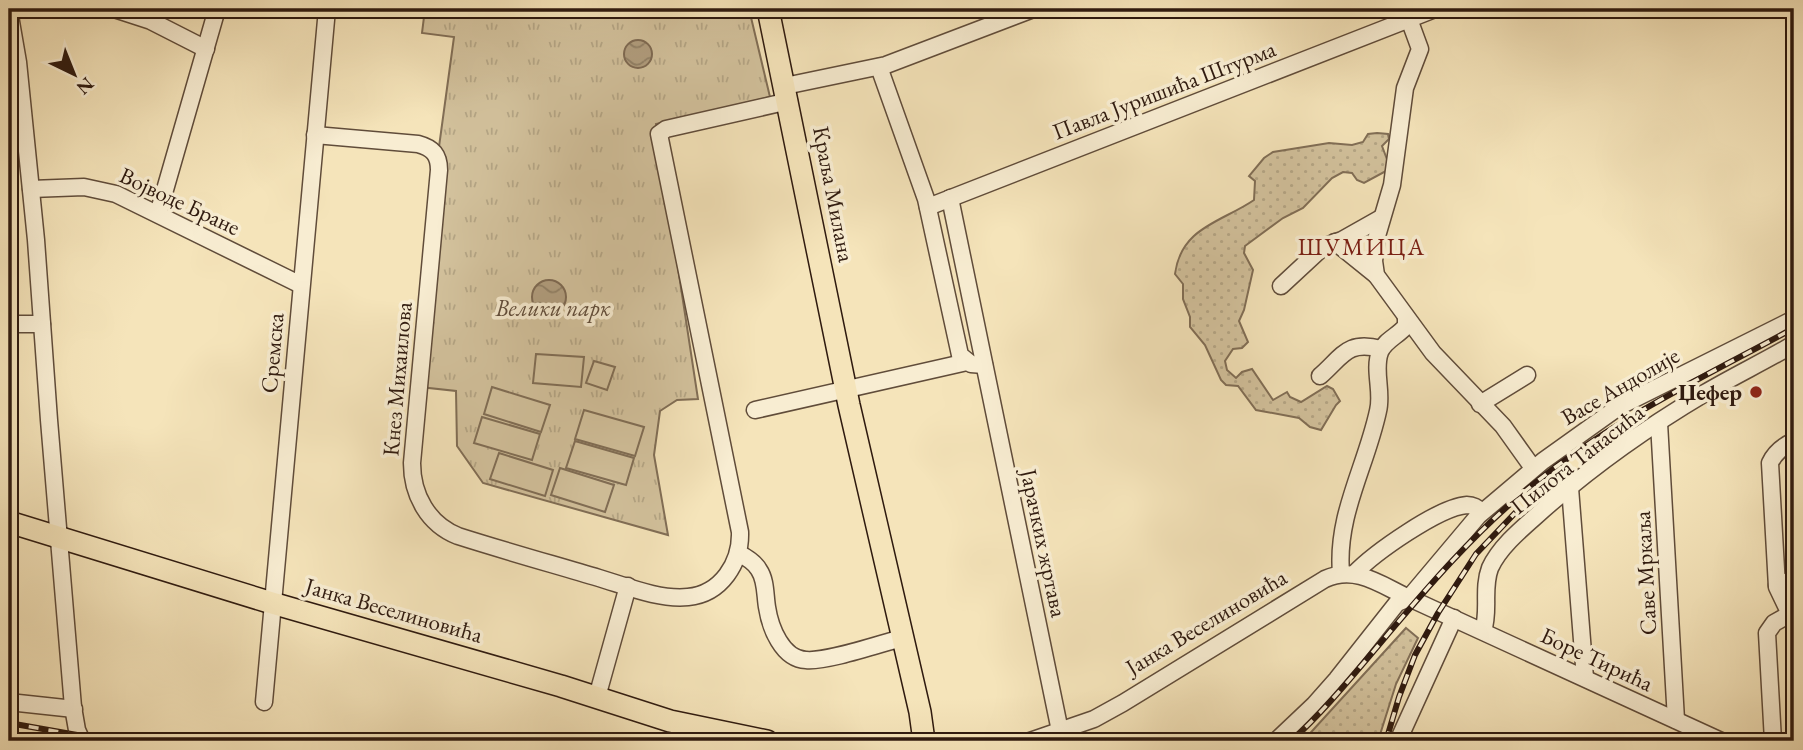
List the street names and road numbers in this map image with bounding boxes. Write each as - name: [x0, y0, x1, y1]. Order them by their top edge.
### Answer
- street label: Павла Јуришића Штурма: [1048, 33, 1281, 146]
- street label: Краља Милана: [806, 124, 862, 265]
- street label: Војводе Бране: [115, 160, 245, 242]
- street label: Кнез Михаилова: [375, 300, 419, 457]
- street label: Сремска: [254, 311, 291, 394]
- street label: Васе Андолије: [1555, 340, 1685, 432]
- street label: Пилота Танасића: [1504, 397, 1651, 521]
- street label: Јарачких жртава: [1013, 464, 1075, 621]
- street label: Саве Мркаља: [1627, 509, 1663, 636]
- street label: Јанка Веселиновића: [1118, 562, 1293, 683]
- street label: Јанка Веселиновића: [300, 570, 487, 650]
- street label: Боре Тирића: [1536, 620, 1659, 698]

